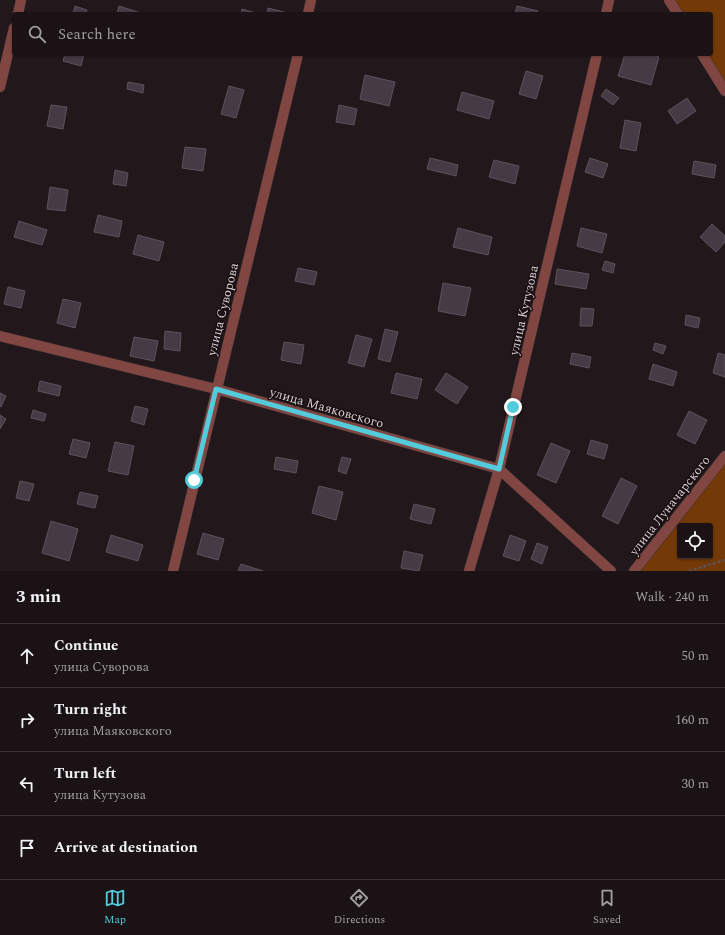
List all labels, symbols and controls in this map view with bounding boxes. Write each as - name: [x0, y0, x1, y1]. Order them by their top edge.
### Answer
- search box: [12, 12, 713, 56]
- icon: search: [26, 23, 48, 45]
- text: Search here: [58, 23, 136, 46]
- street label: улица Суворова: [202, 260, 244, 359]
- street label: улица Кутузова: [504, 262, 544, 358]
- street label: улица Маяковского: [266, 382, 386, 434]
- route end: [504, 398, 522, 416]
- street label: улица Луначарского: [624, 451, 715, 561]
- route start: [185, 471, 203, 489]
- map controls: [677, 523, 713, 559]
- button: locate: [677, 523, 713, 559]
- text: 3 min: [16, 584, 61, 610]
- text: Walk · 240 m: [635, 587, 709, 607]
- text: Continue: [54, 634, 119, 657]
- icon: ahead: [16, 645, 38, 667]
- text: 50 m: [682, 646, 709, 666]
- text: улица Суворова: [54, 657, 149, 677]
- text: Turn right: [54, 698, 127, 721]
- icon: right: [16, 709, 38, 731]
- text: 160 m: [675, 710, 709, 730]
- text: улица Маяковского: [54, 721, 172, 741]
- text: Turn left: [54, 762, 116, 785]
- icon: left: [16, 773, 38, 795]
- text: 30 m: [682, 774, 709, 794]
- text: улица Кутузова: [54, 785, 146, 805]
- text: Arrive at destination: [54, 836, 198, 859]
- icon: arrive: [16, 837, 38, 859]
- tab: Map: [104, 887, 126, 928]
- tab: Directions: [334, 887, 385, 928]
- tab: Saved: [593, 887, 621, 928]

